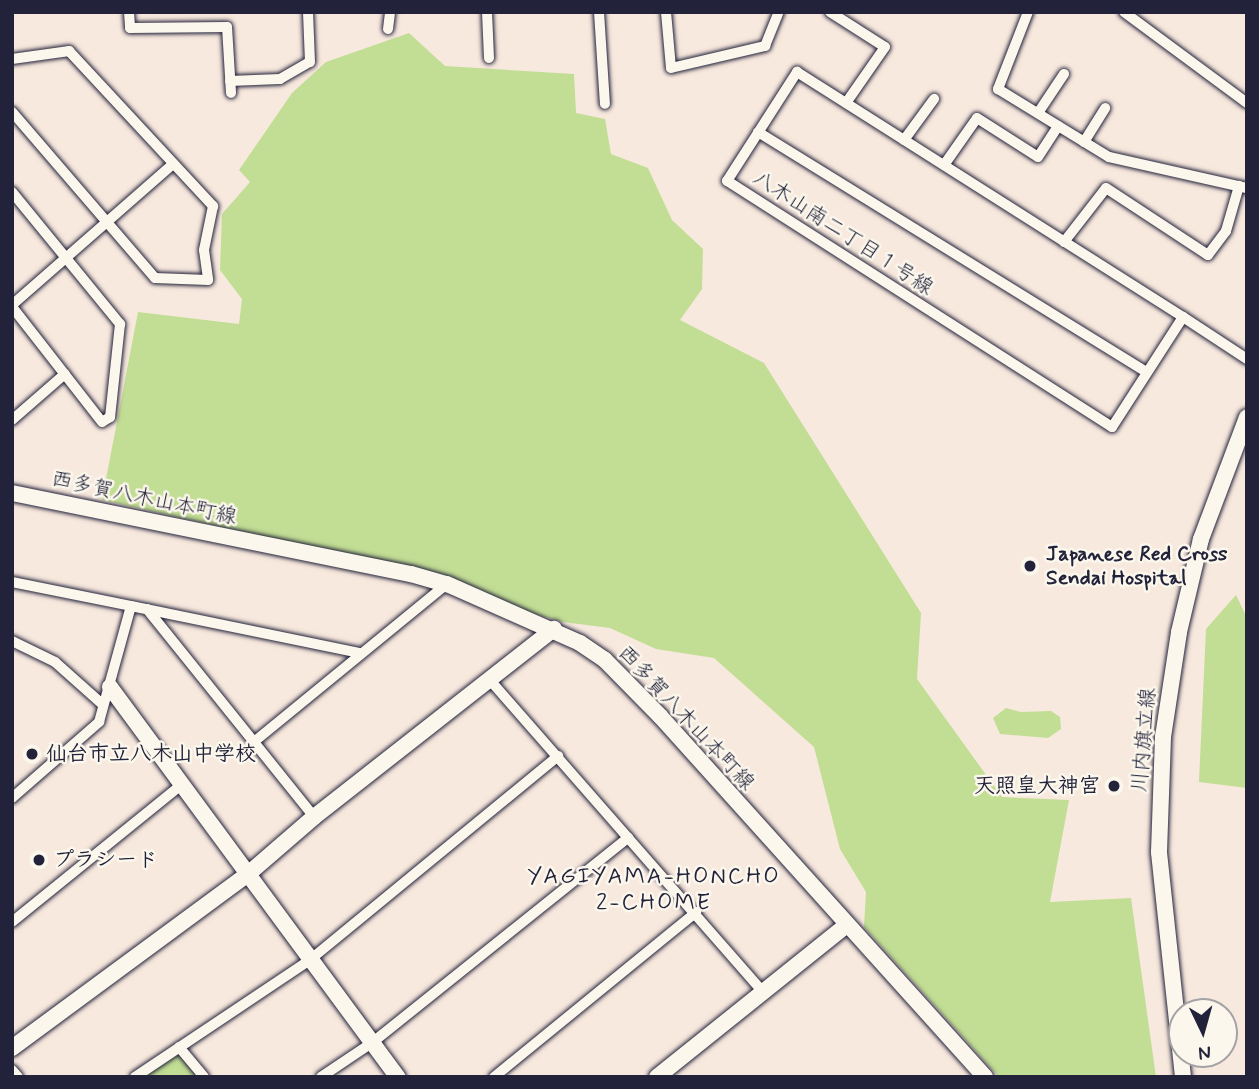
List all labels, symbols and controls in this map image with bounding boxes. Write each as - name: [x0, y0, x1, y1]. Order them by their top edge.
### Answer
- street label: 八木山南二丁目１号線: [748, 165, 938, 301]
- street label: 西多賀八木山本町線: [49, 466, 239, 530]
- place label: Japanese Red Cross Sendai Hospital: [1046, 541, 1228, 591]
- marker: Japanese Red Cross Sendai Hospital: [1020, 556, 1040, 576]
- street label: 西多賀八木山本町線: [612, 640, 760, 796]
- street label: 川内旗立線: [1127, 687, 1161, 793]
- place label: 仙台市立八木山中学校: [46, 741, 256, 767]
- marker: 仙台市立八木山中学校: [24, 746, 40, 762]
- place label: 天照皇大神宮: [974, 773, 1100, 799]
- marker: 天照皇大神宮: [1106, 778, 1122, 794]
- place label: プラシード: [53, 847, 158, 873]
- marker: プラシード: [31, 852, 47, 868]
- district label: YAGIYAMA-HONCHO 2-CHOME: [530, 863, 778, 917]
- north arrow: [1168, 998, 1238, 1068]
- text: N: [1197, 1039, 1212, 1065]

